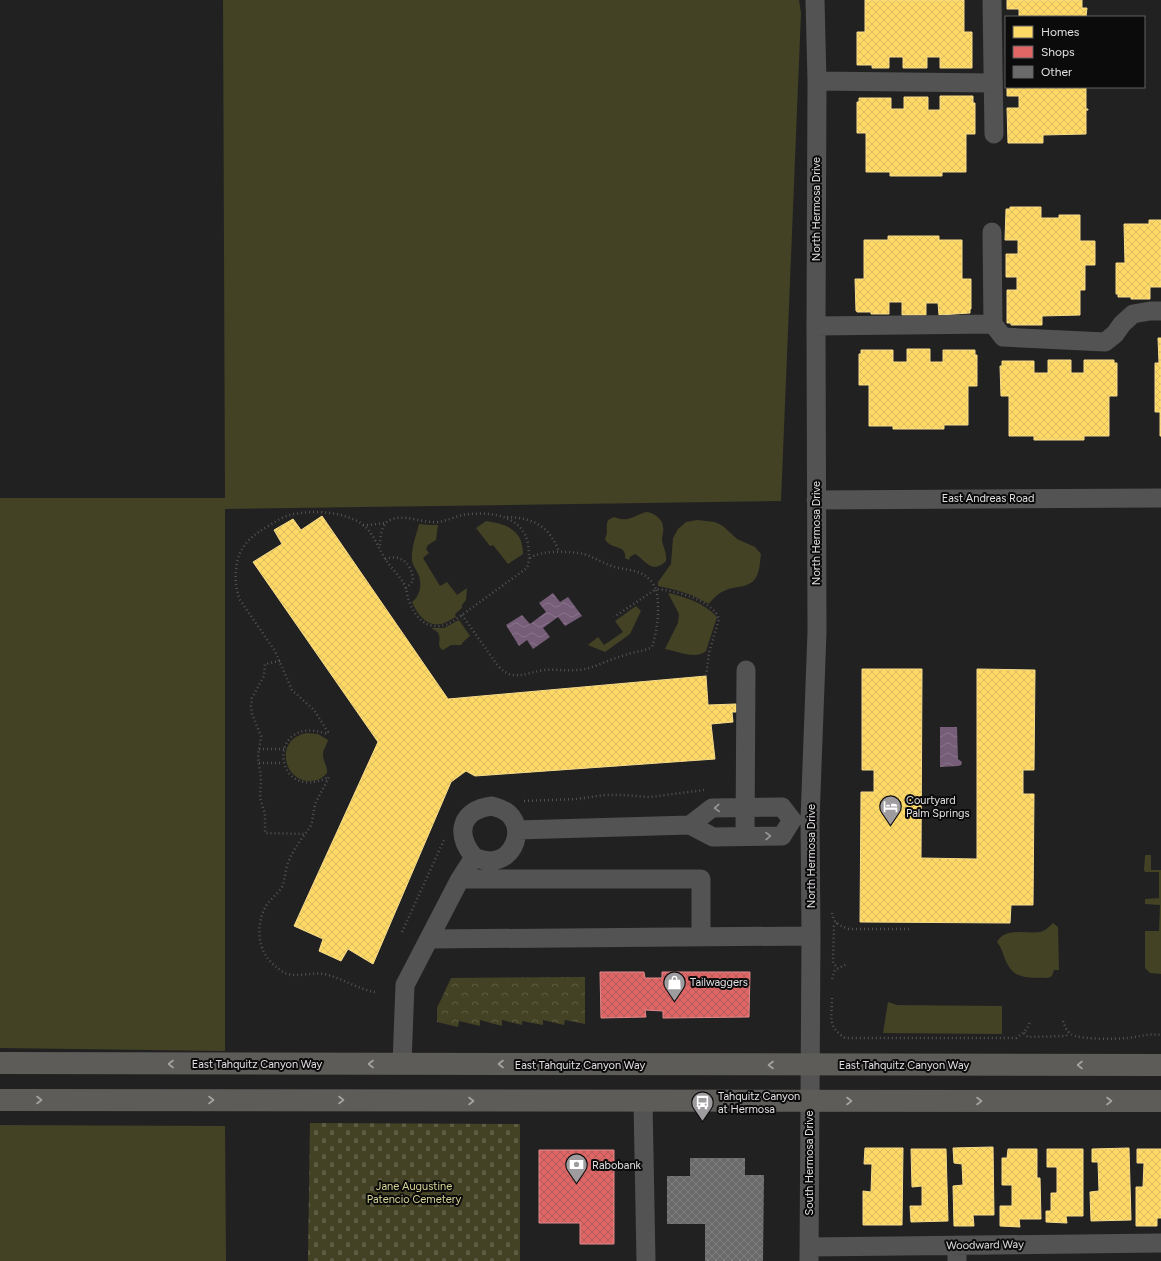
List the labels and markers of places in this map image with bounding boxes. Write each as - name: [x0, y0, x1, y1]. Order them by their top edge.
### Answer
- hotel icon: Courtyard Palm Springs: [878, 793, 904, 826]
- place label: Courtyard Palm Springs: [906, 794, 970, 820]
- shop icon: Tailwaggers: [662, 969, 688, 1002]
- place label: Tailwaggers: [690, 976, 748, 989]
- bus stop icon: Tahquitz Canyon at Hermosa: [689, 1089, 715, 1122]
- place label: Tahquitz Canyon at Hermosa: [718, 1090, 800, 1116]
- bank icon: Rabobank: [564, 1152, 590, 1185]
- place label: Rabobank: [592, 1159, 642, 1172]

